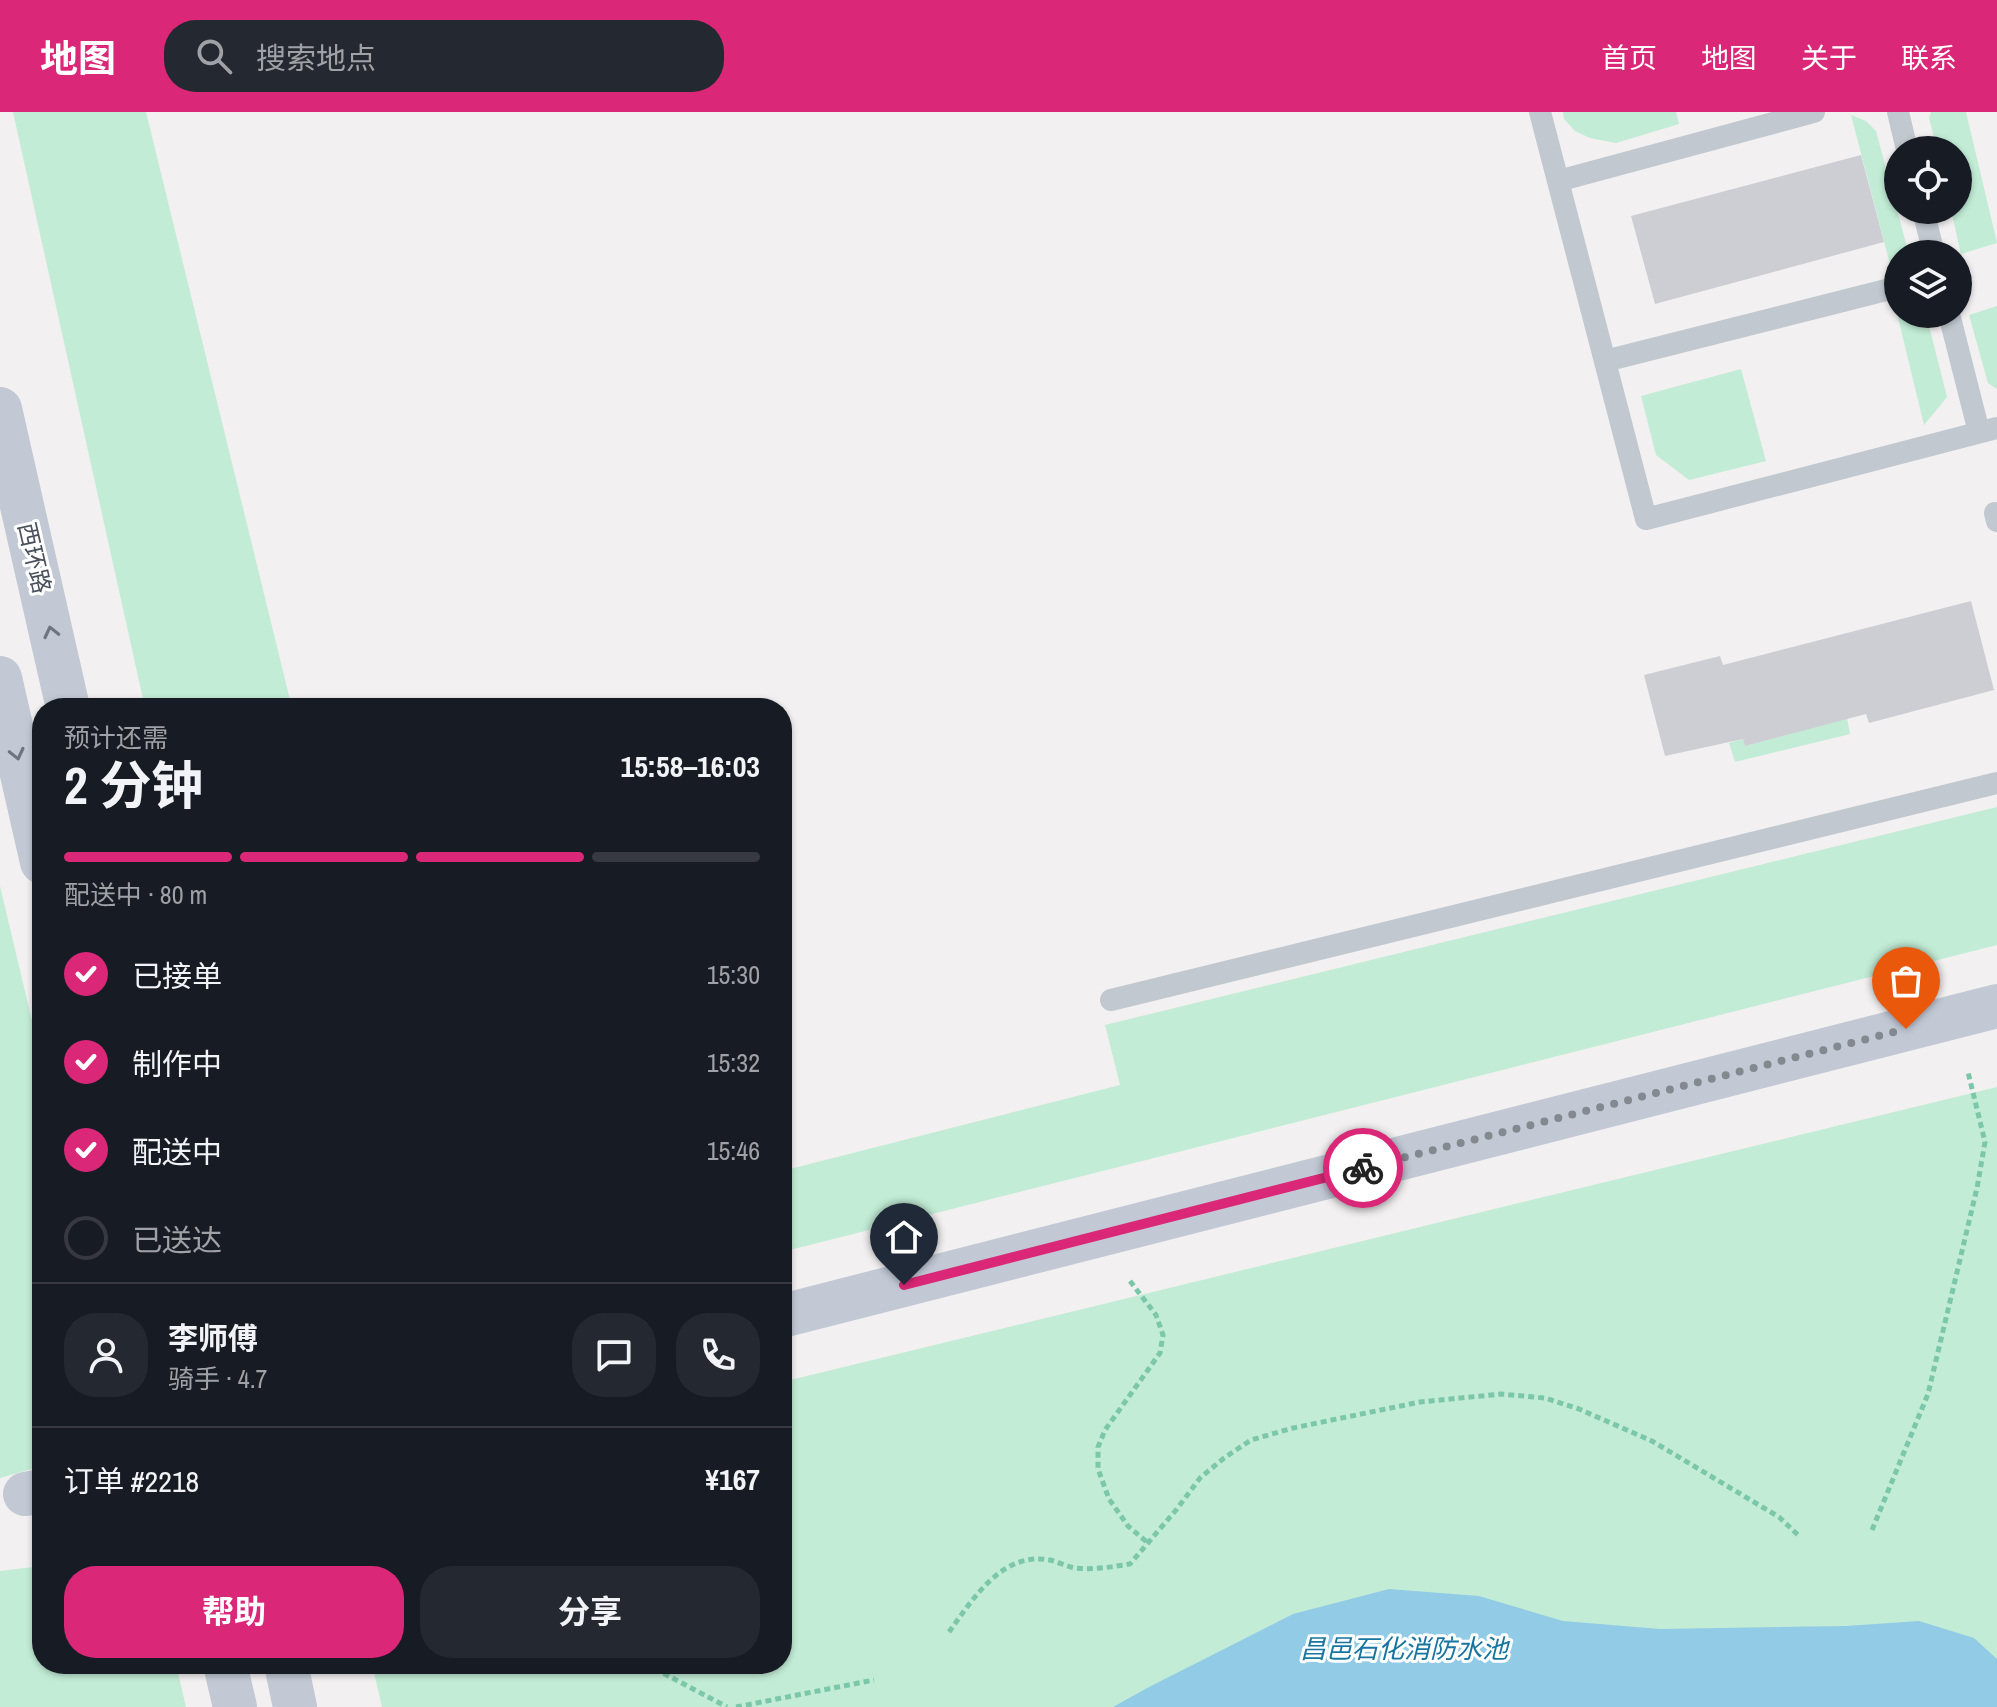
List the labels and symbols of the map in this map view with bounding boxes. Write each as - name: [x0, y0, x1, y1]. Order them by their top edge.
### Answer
- street label: 西环路: [11, 519, 59, 596]
- one-way arrow: [43, 626, 60, 639]
- one-way arrow: [8, 746, 25, 760]
- pin: [1872, 947, 1940, 1029]
- courier: [1323, 1128, 1403, 1208]
- pin: [870, 1203, 938, 1285]
- water label: 昌邑石化消防水池: [1300, 1631, 1511, 1666]

